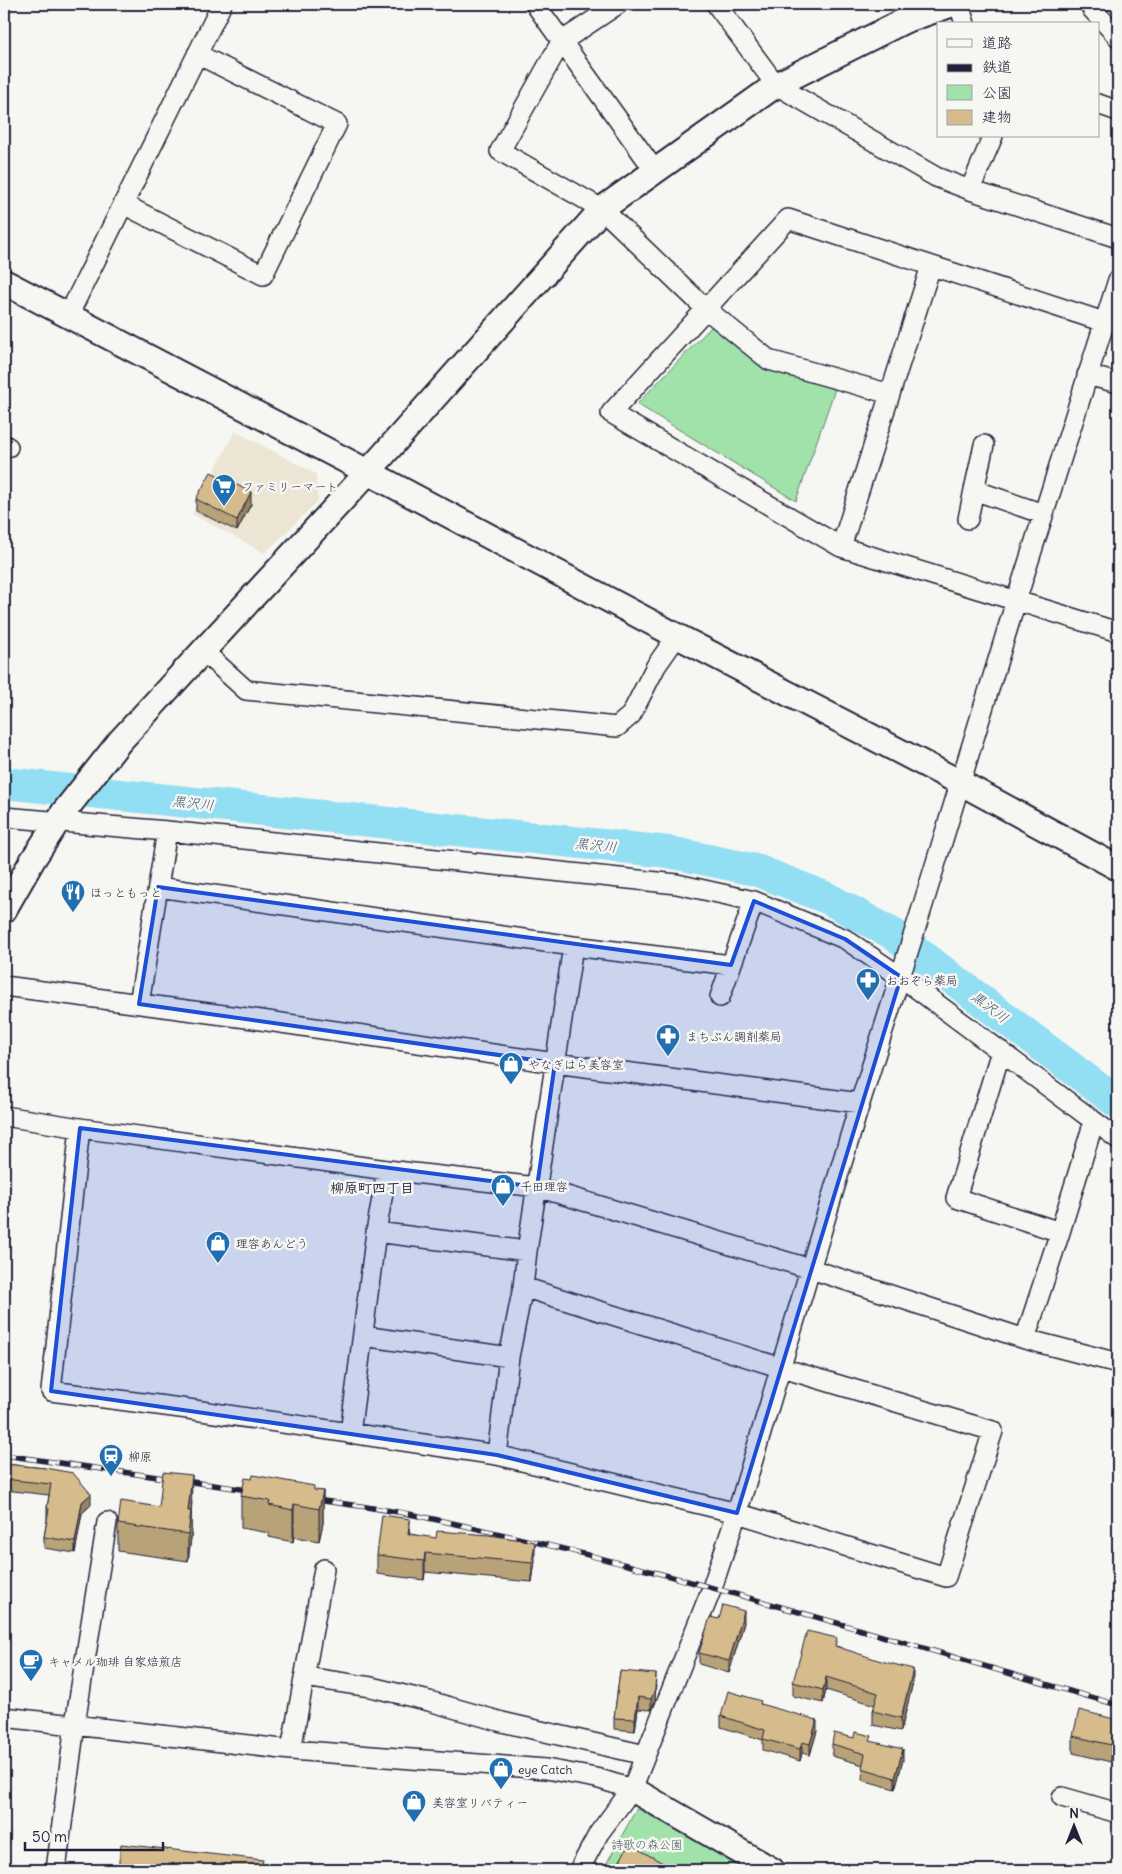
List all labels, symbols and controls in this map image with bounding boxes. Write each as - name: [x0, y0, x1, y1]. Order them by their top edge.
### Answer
- legend: [937, 22, 1100, 138]
- text: 道路: [982, 33, 1012, 52]
- text: 鉄道: [982, 57, 1012, 76]
- text: 公園: [982, 83, 1012, 102]
- text: 建物: [982, 107, 1012, 126]
- supermarket icon: ファミリーマート: [211, 473, 237, 507]
- place label: ファミリーマート: [242, 479, 338, 494]
- water label: 黒沢川: [171, 792, 215, 814]
- water label: 黒沢川: [574, 834, 618, 856]
- restaurant icon: ほっともっと: [60, 879, 86, 913]
- place label: ほっともっと: [90, 885, 162, 900]
- pharmacy icon: おおぞら薬局: [855, 967, 881, 1001]
- place label: おおぞら薬局: [886, 973, 958, 988]
- water label: 黒沢川: [968, 987, 1012, 1027]
- pharmacy icon: まちぶん調剤薬局: [655, 1023, 681, 1057]
- place label: まちぶん調剤薬局: [686, 1029, 782, 1044]
- shop icon: やなぎはら美容室: [498, 1051, 524, 1085]
- place label: やなぎはら美容室: [528, 1057, 624, 1072]
- shop icon: 千田理容: [490, 1173, 516, 1207]
- district label: 柳原町四丁目: [330, 1179, 414, 1197]
- place label: 千田理容: [520, 1179, 568, 1194]
- shop icon: 理容あんどう: [205, 1230, 231, 1264]
- place label: 理容あんどう: [236, 1236, 308, 1251]
- station icon: 柳原: [98, 1443, 124, 1477]
- place label: 柳原: [128, 1449, 152, 1464]
- cafe icon: キャメル珈琲 自家焙煎店: [18, 1648, 44, 1682]
- place label: キャメル珈琲 自家焙煎店: [48, 1654, 183, 1669]
- shop icon: eye Catch: [488, 1756, 514, 1790]
- place label: eye Catch: [518, 1762, 572, 1777]
- shop icon: 美容室リバティー: [401, 1789, 427, 1823]
- place label: 美容室リバティー: [432, 1795, 528, 1810]
- north arrow: [1050, 1802, 1100, 1852]
- text: N: [1069, 1804, 1079, 1822]
- scale bar: [25, 1819, 162, 1851]
- text: 50 m: [32, 1827, 67, 1846]
- park label: 詩歌の森公園: [611, 1837, 683, 1852]

